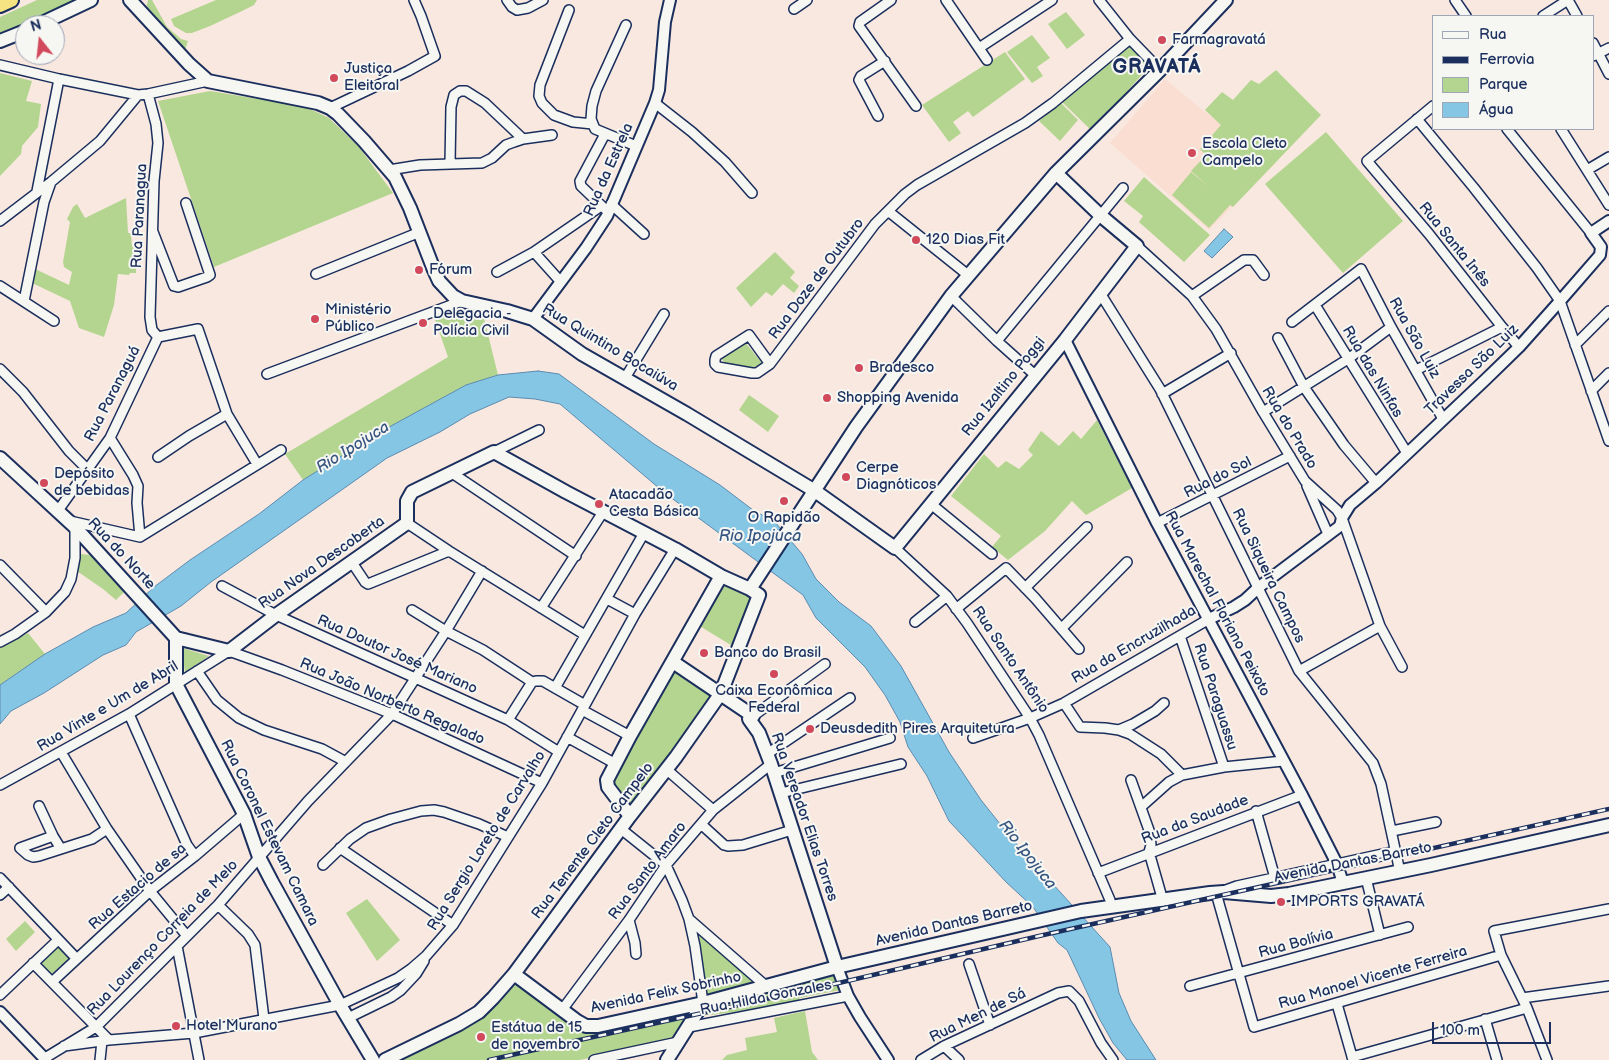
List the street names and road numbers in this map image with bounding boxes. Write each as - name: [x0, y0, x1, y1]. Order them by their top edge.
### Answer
- street label: Rua da Estrela: [580, 121, 638, 219]
- street label: Rua Paranagua: [128, 163, 152, 269]
- street label: Rua Santa Inês: [1414, 199, 1494, 291]
- street label: Rua Doze de Outubro: [766, 215, 868, 343]
- street label: Rua São Luiz: [1384, 295, 1444, 381]
- street label: Rua Quintino Bocaiúva: [539, 300, 681, 396]
- street label: Travessa São Luiz: [1421, 321, 1523, 419]
- street label: Rua das Ninfas: [1338, 323, 1406, 421]
- street label: Rua Izaltino Poggi: [958, 334, 1050, 440]
- street label: Rua Paranaguá: [81, 343, 145, 445]
- street label: Rua do Prado: [1257, 384, 1321, 472]
- street label: Rua do Sol: [1181, 453, 1255, 503]
- street label: Rua Siqueira Campos: [1228, 506, 1308, 646]
- street label: Rua Marechal Floriano Peixoto: [1160, 508, 1274, 700]
- street label: Rua Nova Descoberta: [255, 513, 389, 613]
- street label: Rua do Norte: [83, 515, 159, 593]
- street label: Rua da Encruzilhada: [1069, 602, 1199, 688]
- street label: Rua Santo Antônio: [968, 603, 1052, 717]
- street label: Rua Doutor José Mariano: [314, 611, 480, 699]
- street label: Rua Paraguassu: [1189, 641, 1241, 753]
- street label: Rua João Norberto Regalado: [297, 655, 487, 749]
- street label: Rua Vinte e Um de Abril: [34, 658, 182, 756]
- street label: Rua Vereador Elias Torres: [767, 730, 841, 904]
- street label: Rua Coronel Estevam Camara: [216, 737, 322, 929]
- street label: Rua Sergio Loreto de Carvalho: [424, 748, 550, 934]
- street label: Rua Tenente Cleto Campelo: [528, 759, 658, 923]
- street label: Rua da Saudade: [1139, 791, 1251, 849]
- street label: Rua Santo Amaro: [605, 818, 691, 924]
- street label: Avenida Dantas Barreto: [1273, 839, 1433, 887]
- street label: Rua Estacio de sa: [86, 840, 190, 934]
- street label: Rua Lourenço Correia de Melo: [84, 856, 242, 1020]
- street label: Avenida Dantas Barreto: [874, 897, 1034, 951]
- street label: Rua Bolívia: [1257, 925, 1335, 963]
- street label: Rua Manoel Vicente Ferreira: [1277, 942, 1469, 1014]
- street label: Avenida Felix Sobrinho: [589, 968, 743, 1018]
- street label: Rua Hilda Gonzales: [699, 976, 833, 1020]
- street label: Rua Men de Sá: [927, 985, 1029, 1047]

